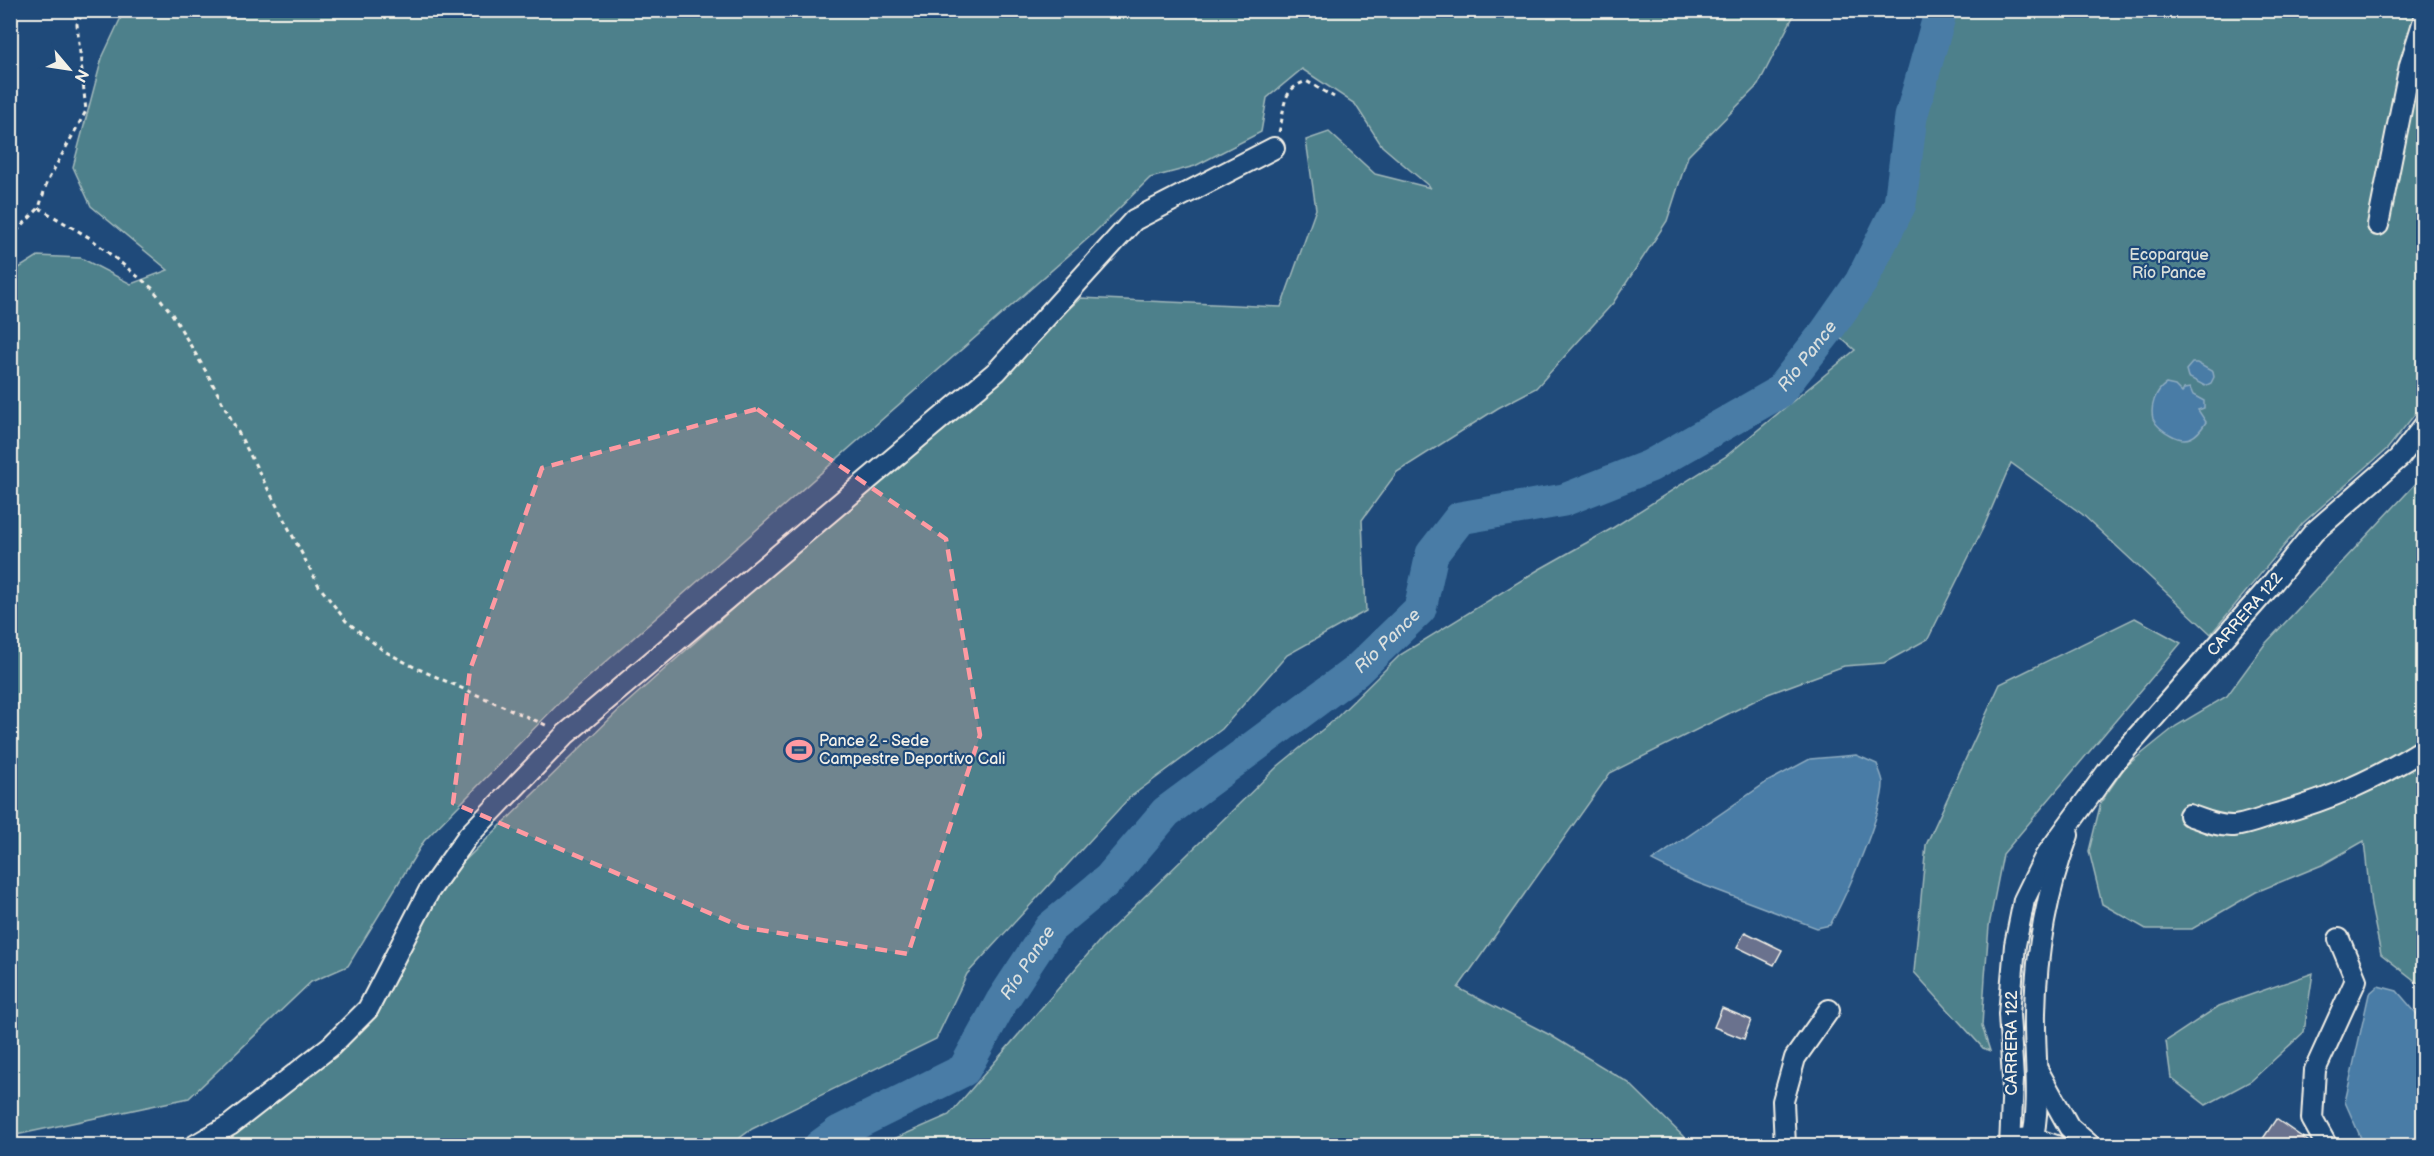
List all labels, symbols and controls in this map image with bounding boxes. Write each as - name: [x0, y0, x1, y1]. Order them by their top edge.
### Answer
- north arrow: [39, 39, 99, 99]
- text: N: [70, 66, 92, 85]
- park label: Ecoparque Río Pance: [2129, 246, 2209, 283]
- water label: Río Pance: [1773, 317, 1841, 396]
- street label: CARRERA 122: [2203, 568, 2287, 660]
- water label: Río Pance: [1350, 604, 1425, 678]
- place label: Pance 2 - Sede Campestre Deportivo Cali: [819, 732, 1006, 769]
- sports icon: Pance 2 - Sede Campestre Deportivo Cali: [784, 735, 814, 765]
- water label: Río Pance: [995, 922, 1059, 1003]
- street label: CARRERA 122: [2003, 990, 2022, 1096]

